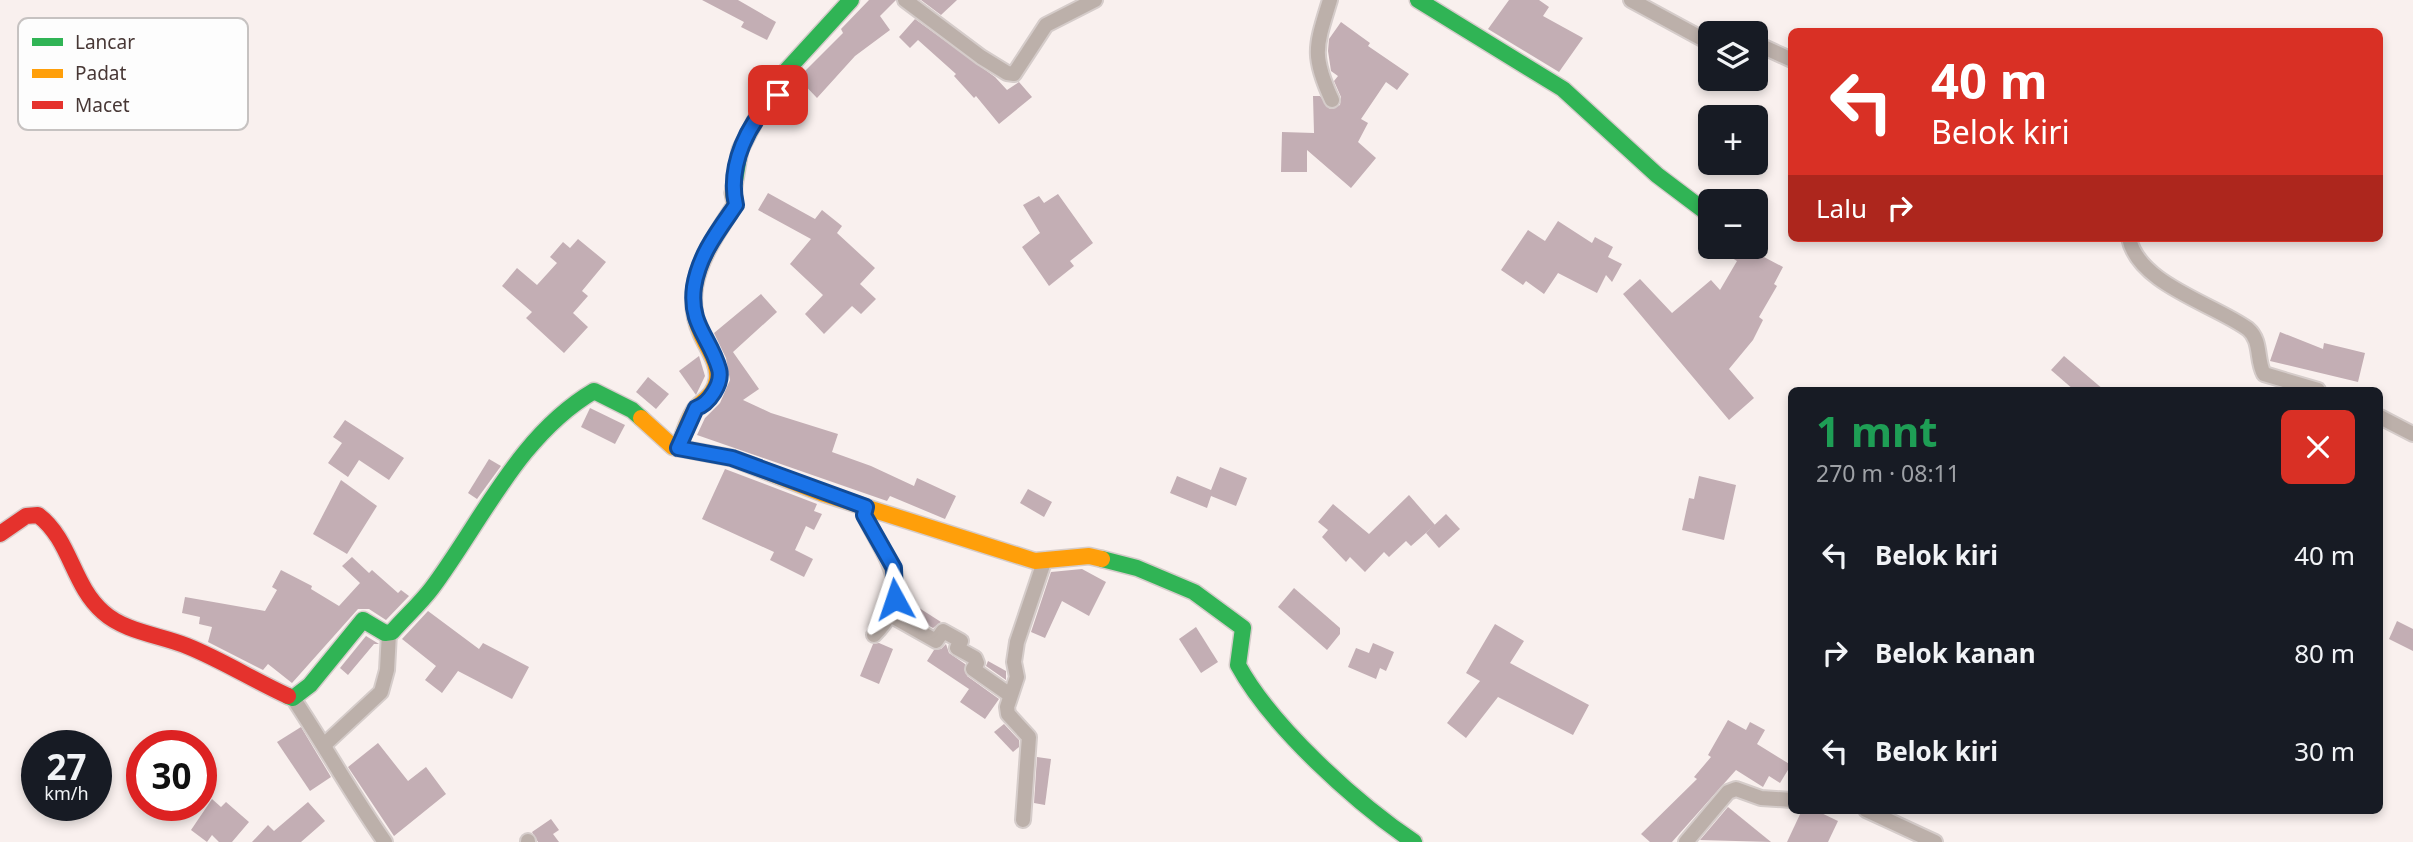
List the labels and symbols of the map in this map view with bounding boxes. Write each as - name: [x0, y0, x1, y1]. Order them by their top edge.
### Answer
- legend: [18, 18, 248, 130]
- text: Lancar: [75, 29, 135, 55]
- text: Padat: [75, 60, 126, 86]
- pin: [748, 65, 808, 125]
- text: Macet: [75, 92, 130, 118]
- position arrow: [858, 562, 932, 636]
- speed limit sign: 30: [126, 730, 217, 821]

